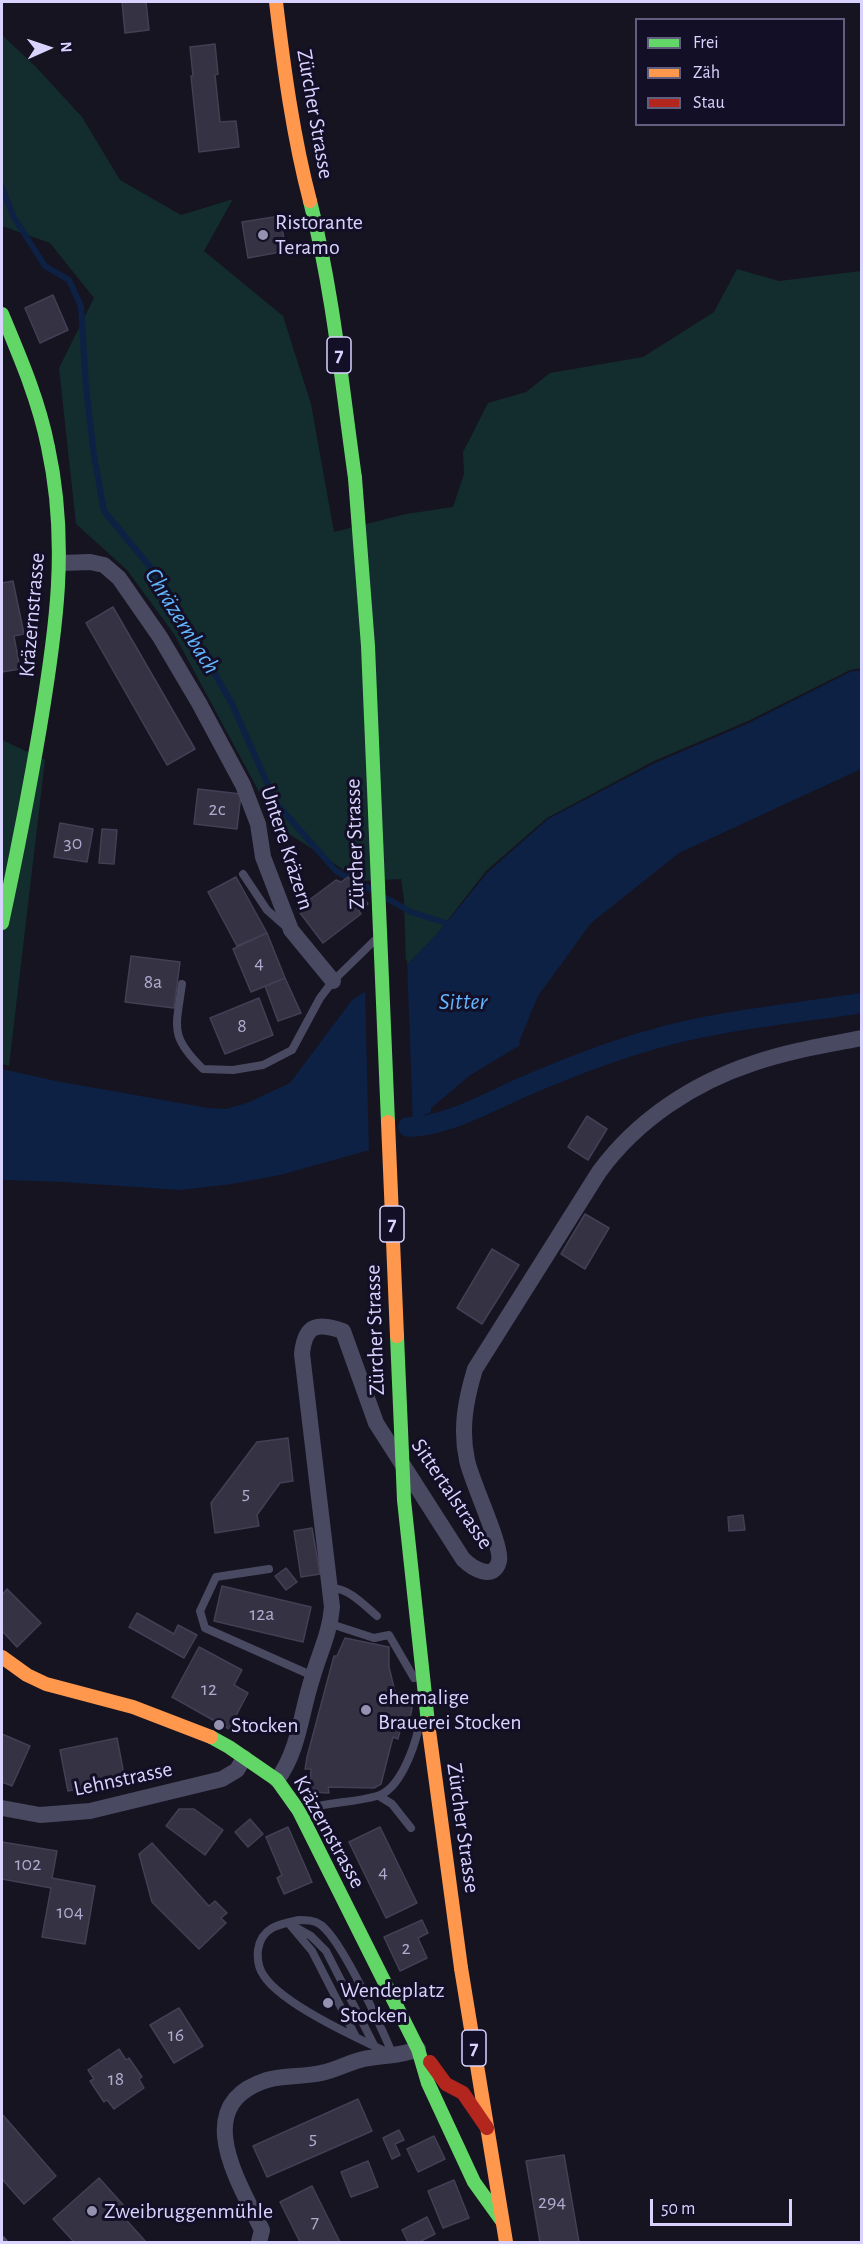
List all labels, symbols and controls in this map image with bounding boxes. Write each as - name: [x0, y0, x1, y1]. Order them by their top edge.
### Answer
- north arrow: [18, 18, 78, 78]
- legend: [635, 18, 845, 126]
- text: Frei: [693, 34, 719, 52]
- text: N: [58, 41, 74, 53]
- street label: Zürcher Strasse: [291, 47, 339, 181]
- text: Zäh: [693, 64, 720, 82]
- text: Stau: [693, 94, 725, 112]
- place label: Ristorante Teramo: [275, 209, 363, 260]
- marker: Ristorante Teramo: [256, 228, 270, 242]
- road number: 7: [327, 337, 351, 373]
- street label: Kräzernstrasse: [13, 552, 51, 678]
- water label: Chräzernbach: [138, 563, 226, 679]
- street label: Zürcher Strasse: [340, 778, 370, 910]
- street label: Untere Kräzern: [255, 783, 319, 913]
- house number: 2c: [209, 797, 225, 821]
- house number: 30: [64, 831, 82, 855]
- house number: 4: [254, 951, 264, 975]
- house number: 8a: [144, 970, 162, 994]
- water label: Sitter: [439, 988, 487, 1016]
- house number: 8: [237, 1014, 247, 1038]
- road number: 7: [380, 1206, 404, 1242]
- street label: Zürcher Strasse: [360, 1264, 390, 1396]
- street label: Sittertalstrasse: [405, 1434, 499, 1554]
- house number: 5: [242, 1481, 250, 1505]
- house number: 12a: [249, 1602, 275, 1626]
- house number: 12: [201, 1677, 217, 1701]
- place label: ehemalige Brauerei Stocken: [378, 1684, 522, 1736]
- marker: ehemalige Brauerei Stocken: [359, 1703, 373, 1717]
- place label: Stocken: [231, 1712, 299, 1738]
- marker: Stocken: [212, 1718, 226, 1732]
- street label: Lehnstrasse: [71, 1756, 175, 1802]
- street label: Zürcher Strasse: [441, 1761, 485, 1895]
- street label: Kräzernstrasse: [287, 1771, 371, 1893]
- house number: 102: [15, 1852, 41, 1876]
- house number: 4: [378, 1860, 388, 1884]
- house number: 104: [56, 1900, 84, 1924]
- house number: 2: [401, 1936, 411, 1960]
- place label: Wendeplatz Stocken: [340, 1977, 445, 2029]
- marker: Wendeplatz Stocken: [321, 1996, 335, 2010]
- house number: 16: [168, 2023, 184, 2047]
- road number: 7: [462, 2030, 486, 2066]
- house number: 18: [108, 2067, 124, 2091]
- house number: 5: [309, 2126, 317, 2150]
- scale bar: [653, 2187, 796, 2225]
- house number: 294: [538, 2190, 566, 2214]
- place label: Zweibruggenmühle: [104, 2198, 273, 2224]
- text: 50 m: [661, 2200, 695, 2218]
- marker: Zweibruggenmühle: [85, 2204, 99, 2218]
- house number: 7: [311, 2210, 319, 2234]

